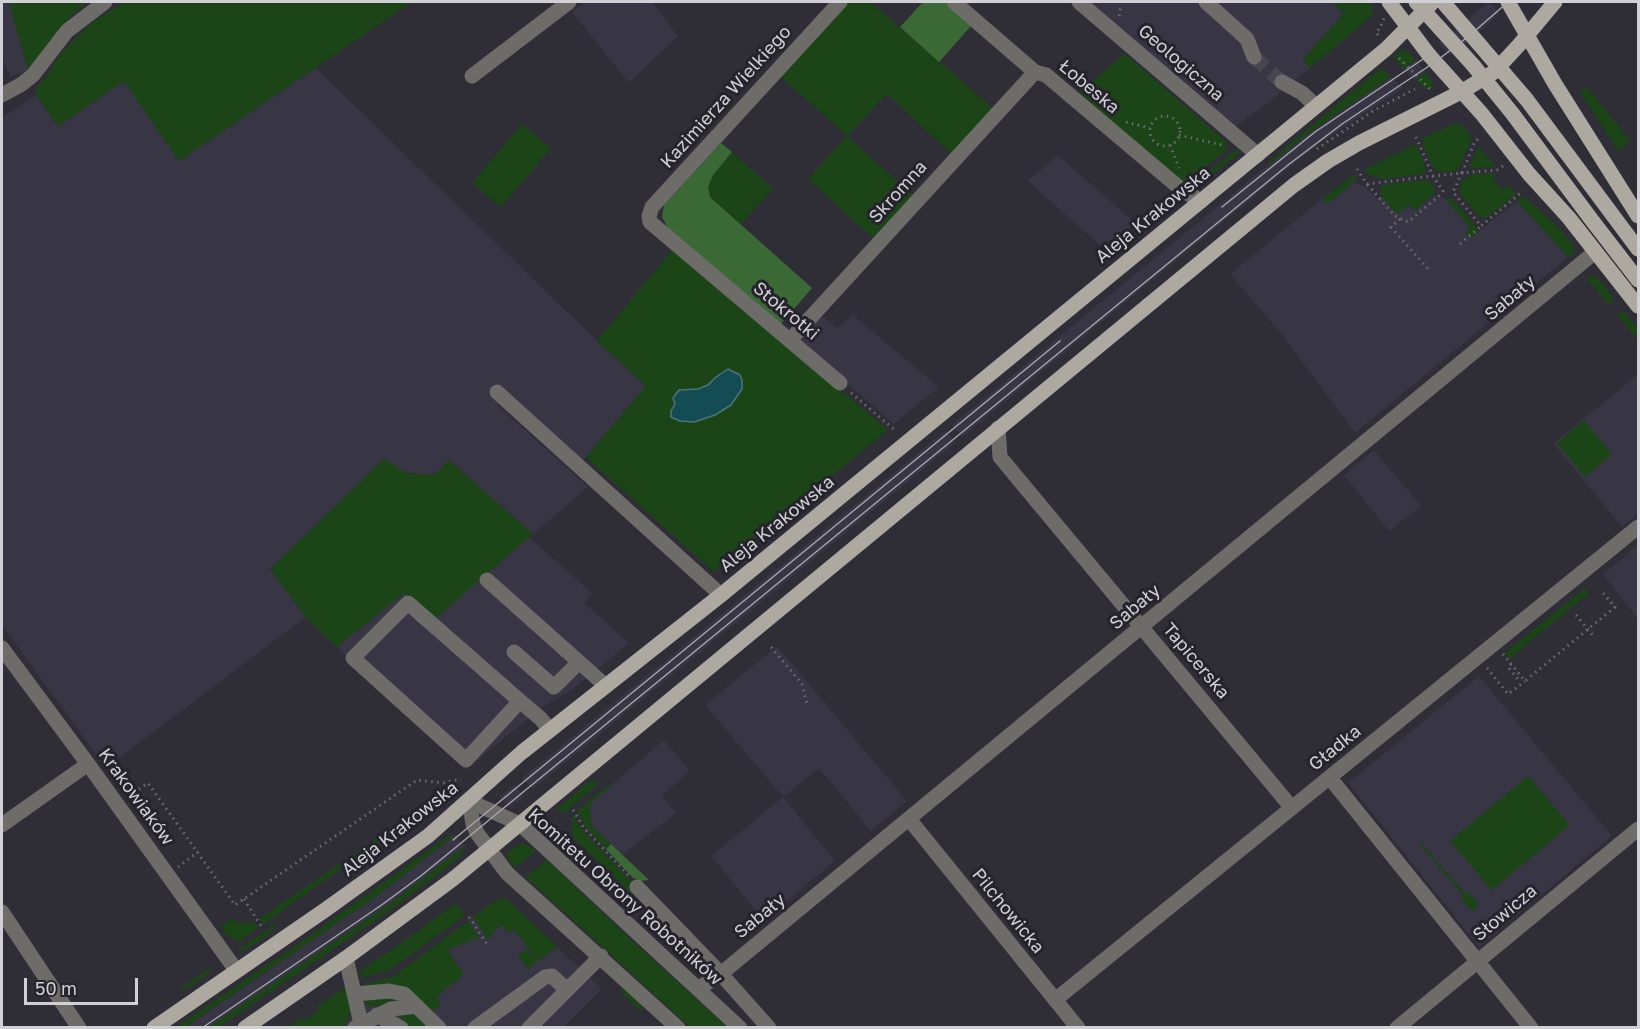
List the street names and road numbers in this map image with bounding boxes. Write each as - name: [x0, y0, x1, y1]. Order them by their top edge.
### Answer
- street label: Geologiczna: [1134, 20, 1228, 106]
- street label: Kazimierza Wielkiego: [656, 21, 796, 173]
- street label: Łobeska: [1054, 55, 1124, 119]
- street label: Skromna: [864, 156, 932, 228]
- street label: Aleja Krakowska: [1091, 162, 1215, 268]
- street label: Sabały: [1480, 271, 1540, 325]
- street label: Stokrotki: [749, 277, 823, 345]
- street label: Aleja Krakowska: [715, 471, 839, 577]
- street label: Sabały: [1105, 580, 1165, 634]
- street label: Tapicerska: [1158, 619, 1234, 703]
- street label: Gładka: [1305, 721, 1365, 775]
- street label: Krakowiaków: [94, 744, 178, 850]
- street label: Aleja Krakowska: [338, 777, 462, 881]
- street label: Komitetu Obrony Robotników: [523, 804, 727, 990]
- street label: Pilchowicka: [967, 864, 1049, 958]
- street label: Słowicza: [1469, 880, 1541, 946]
- street label: Sabały: [730, 889, 790, 943]

